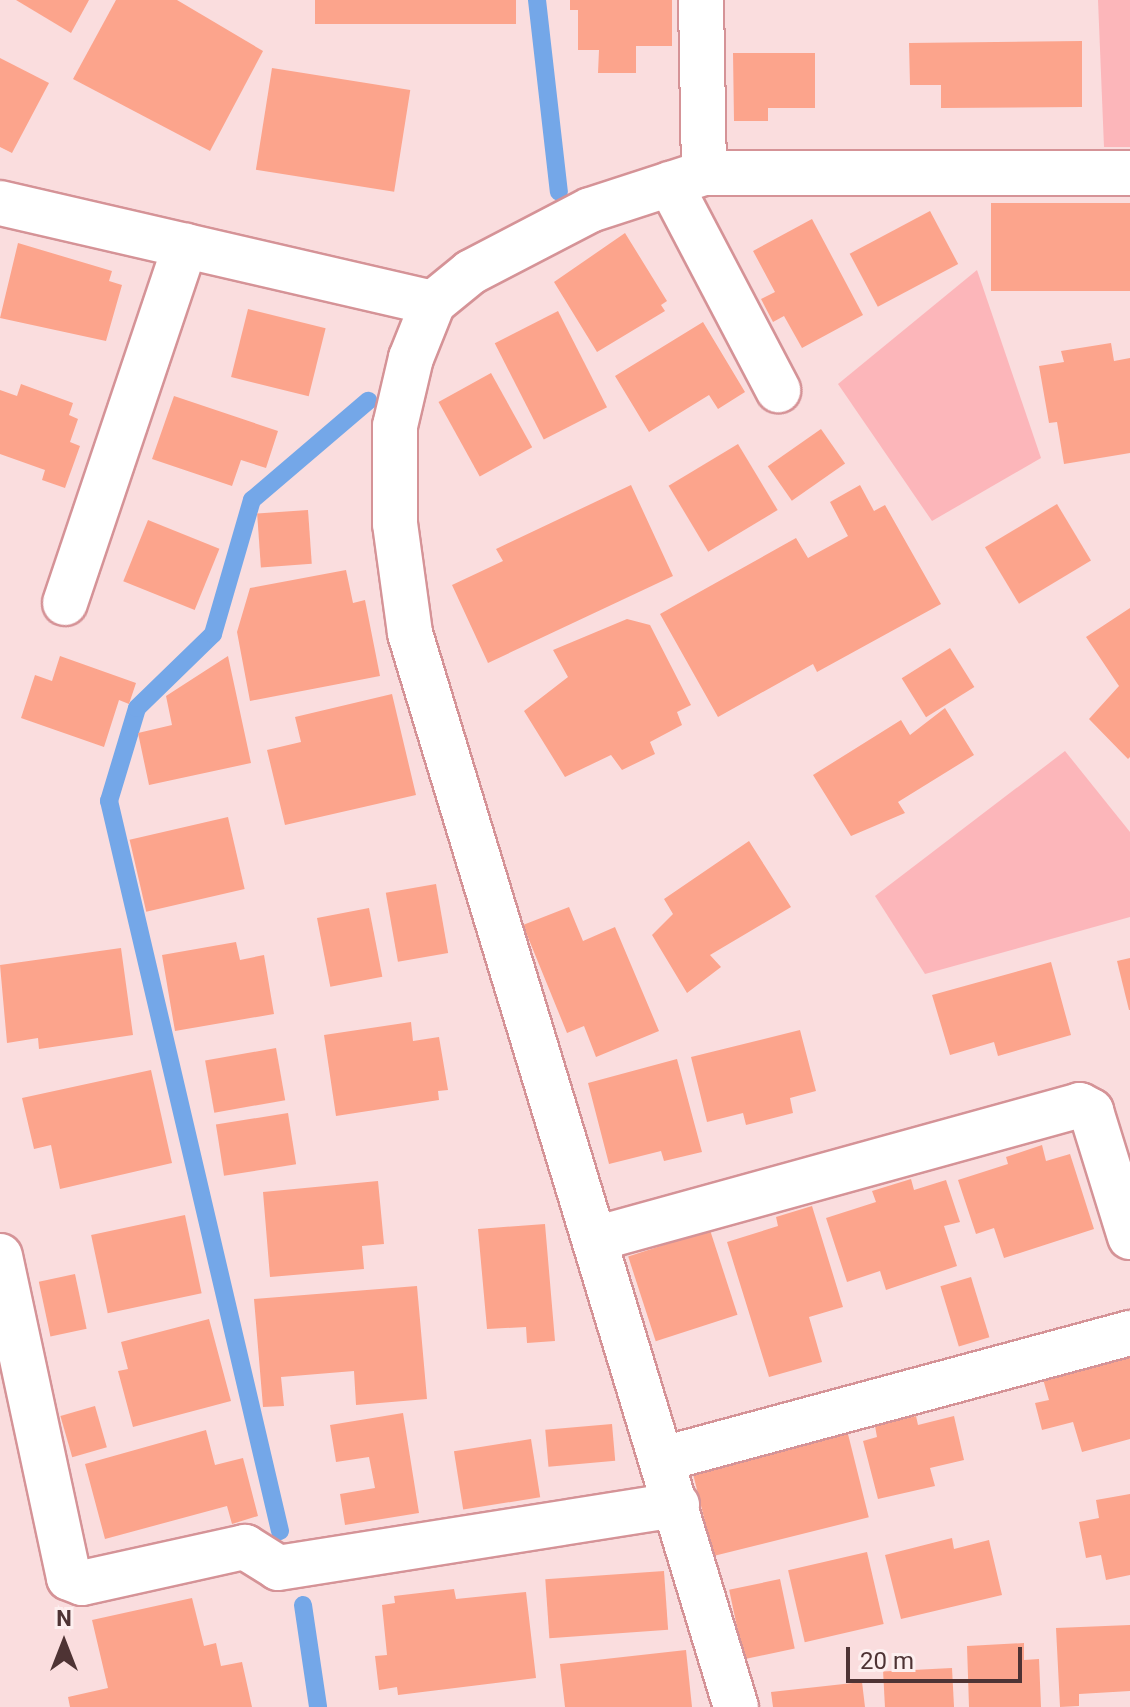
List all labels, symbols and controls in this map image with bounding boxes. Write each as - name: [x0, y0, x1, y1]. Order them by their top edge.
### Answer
- north arrow: [24, 1603, 104, 1683]
- text: N: [56, 1606, 72, 1631]
- scale bar: [850, 1631, 1026, 1681]
- text: 20 m: [860, 1647, 914, 1675]

